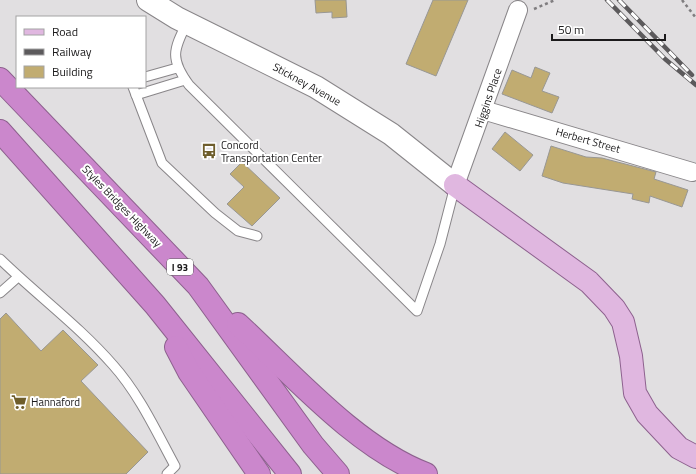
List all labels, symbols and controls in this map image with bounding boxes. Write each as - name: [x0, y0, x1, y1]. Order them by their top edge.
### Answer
- legend: [16, 16, 146, 88]
- scale bar: [552, 16, 665, 42]
- text: 50 m: [558, 20, 584, 39]
- text: Road: [52, 22, 78, 41]
- text: Railway: [52, 42, 92, 61]
- street label: Stickney Avenue: [270, 59, 344, 110]
- text: Building: [52, 62, 93, 81]
- street label: Higgins Place: [470, 66, 506, 130]
- street label: Herbert Street: [554, 123, 622, 157]
- place label: Concord Transportation Center: [221, 137, 322, 166]
- bus stop icon: Concord Transportation Center: [200, 142, 218, 160]
- street label: Styles Bridges Highway: [79, 161, 166, 251]
- road number: I 93: [167, 259, 193, 275]
- supermarket icon: Hannaford: [10, 393, 28, 411]
- place label: Hannaford: [31, 394, 80, 410]

